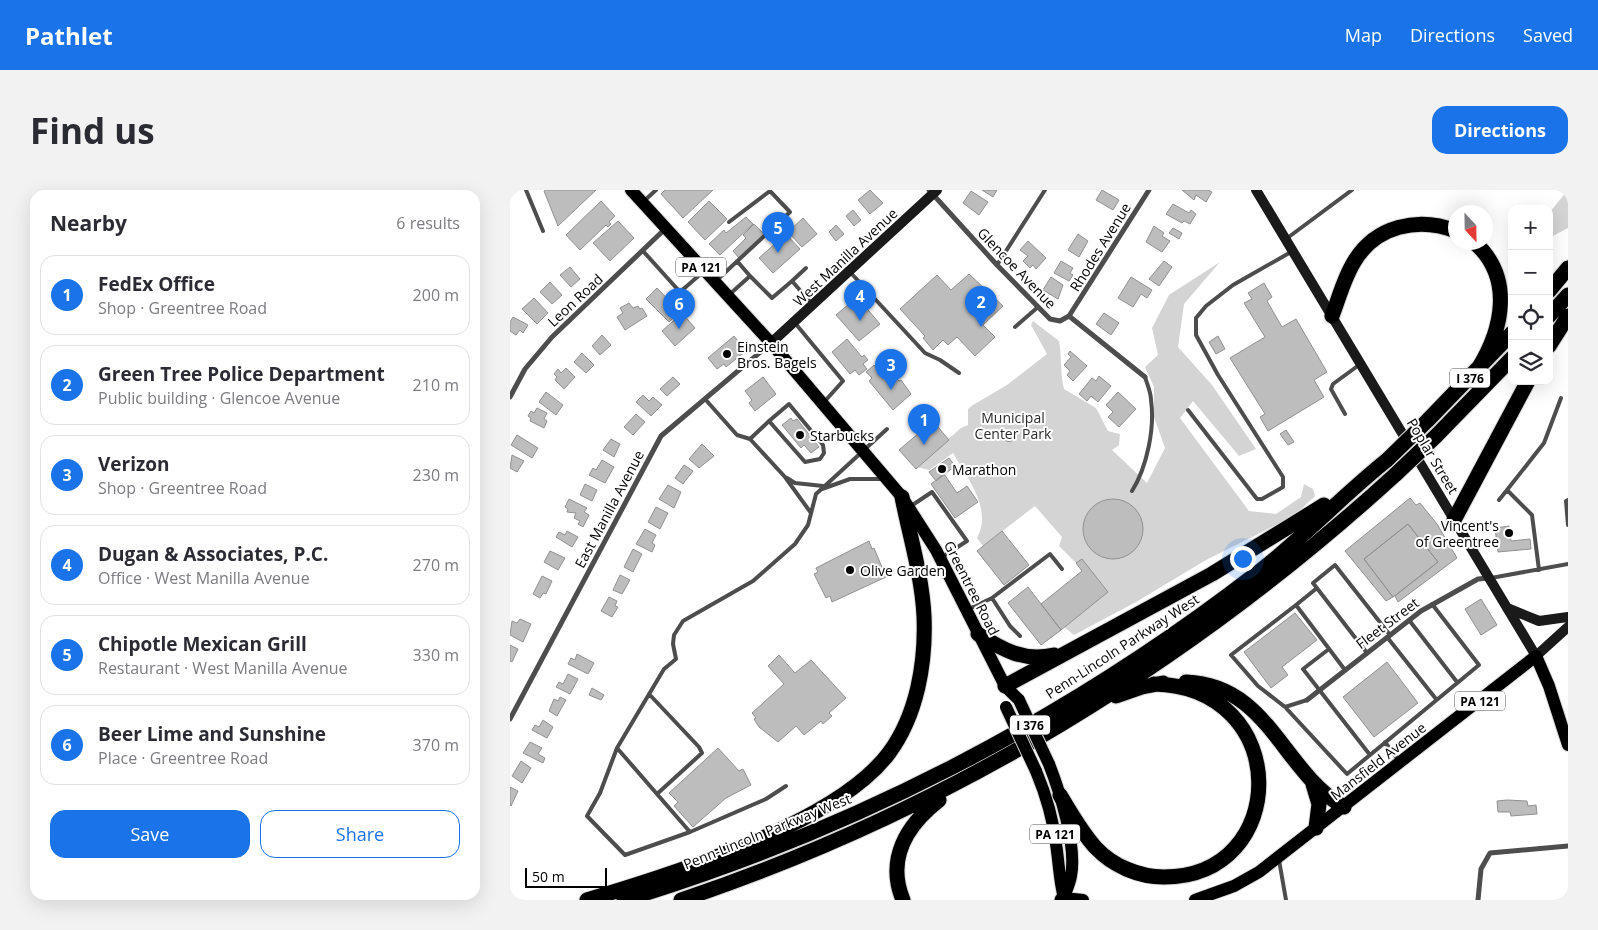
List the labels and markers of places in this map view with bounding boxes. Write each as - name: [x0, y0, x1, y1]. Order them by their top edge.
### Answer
- pin: 5: [762, 212, 794, 253]
- pin: 4: [844, 280, 876, 321]
- pin: 2: [965, 286, 997, 327]
- pin: 6: [663, 288, 695, 329]
- place label: Einstein Bros. Bagels: [737, 337, 817, 372]
- marker: Einstein Bros. Bagels: [721, 348, 733, 360]
- pin: 3: [875, 349, 907, 390]
- pin: 1: [908, 404, 940, 445]
- place label: Starbucks: [810, 426, 874, 445]
- marker: Starbucks: [794, 429, 806, 441]
- place label: Marathon: [952, 460, 1016, 479]
- marker: Marathon: [936, 463, 948, 475]
- place label: Vincent's of Greentree: [1416, 516, 1499, 551]
- marker: Vincent's of Greentree: [1503, 527, 1515, 539]
- place label: Olive Garden: [860, 561, 945, 580]
- marker: Olive Garden: [844, 564, 856, 576]

